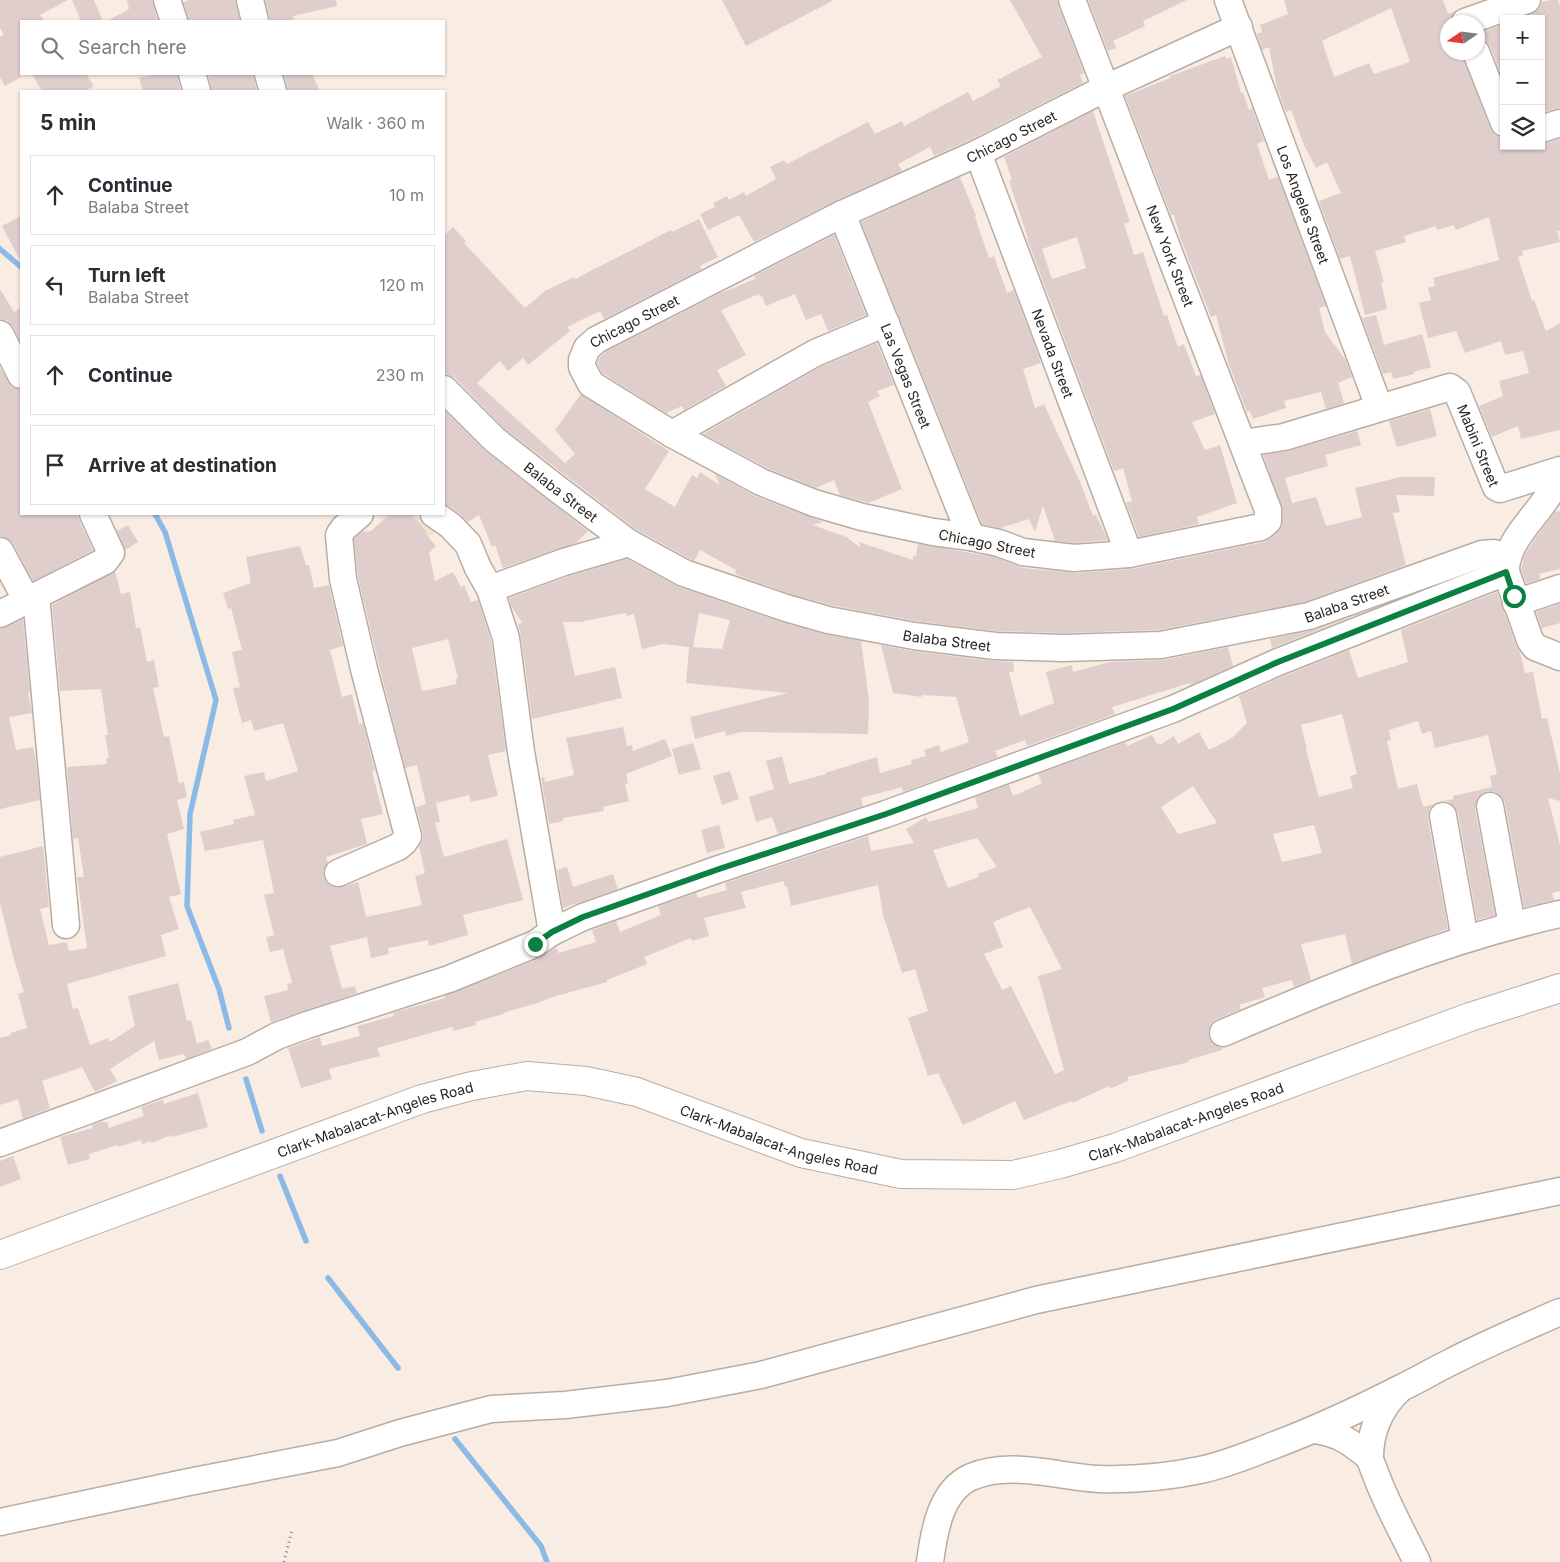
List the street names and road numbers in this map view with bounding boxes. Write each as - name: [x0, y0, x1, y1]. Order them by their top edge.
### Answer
- street label: Chicago Street: [963, 106, 1059, 166]
- street label: Los Angeles Street: [1274, 143, 1334, 266]
- street label: New York Street: [1144, 202, 1198, 309]
- street label: Chicago Street: [585, 290, 682, 351]
- street label: Nevada Street: [1029, 306, 1078, 401]
- street label: Las Vegas Street: [878, 321, 935, 431]
- street label: Mabini Street: [1454, 401, 1504, 489]
- street label: Balaba Street: [521, 458, 602, 525]
- street label: Chicago Street: [937, 525, 1037, 561]
- street label: Balaba Street: [1302, 580, 1391, 626]
- street label: Balaba Street: [902, 626, 992, 654]
- street label: Clark-Mabalacat-Angeles Road: [274, 1078, 475, 1160]
- street label: Clark-Mabalacat-Angeles Road: [1086, 1078, 1286, 1164]
- street label: Clark-Mabalacat-Angeles Road: [678, 1100, 880, 1177]

